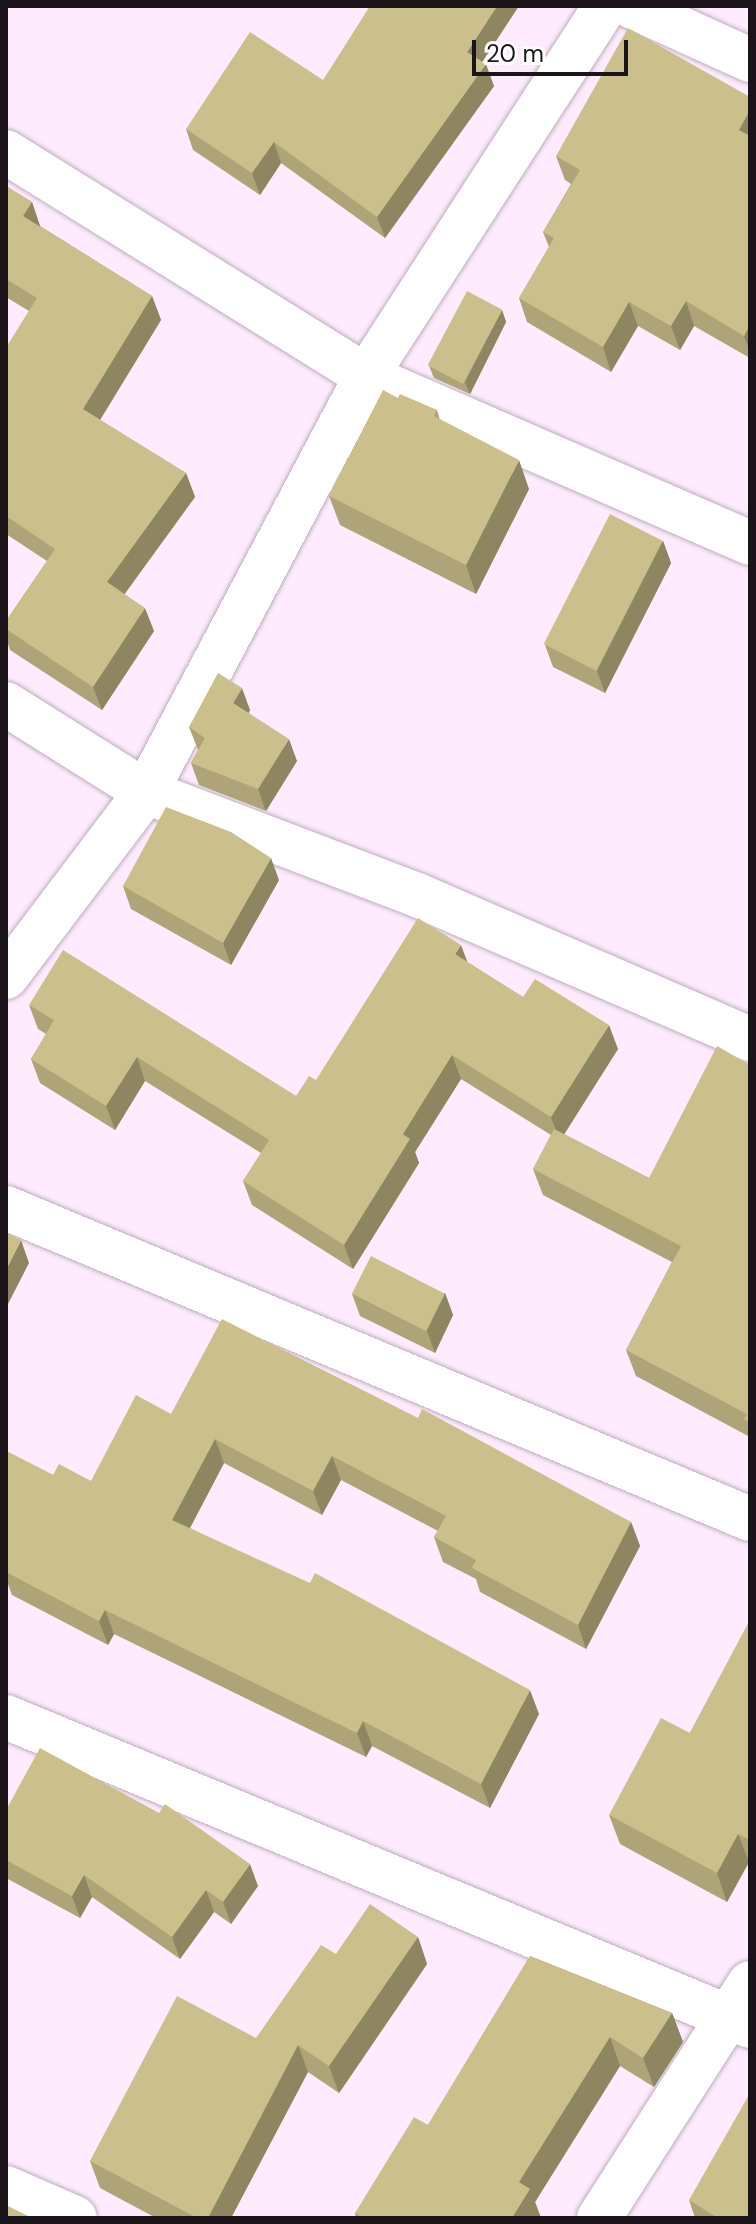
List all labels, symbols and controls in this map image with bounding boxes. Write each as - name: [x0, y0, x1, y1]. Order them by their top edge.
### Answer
- scale bar: [476, 24, 632, 74]
- text: 20 m: [486, 38, 544, 69]

